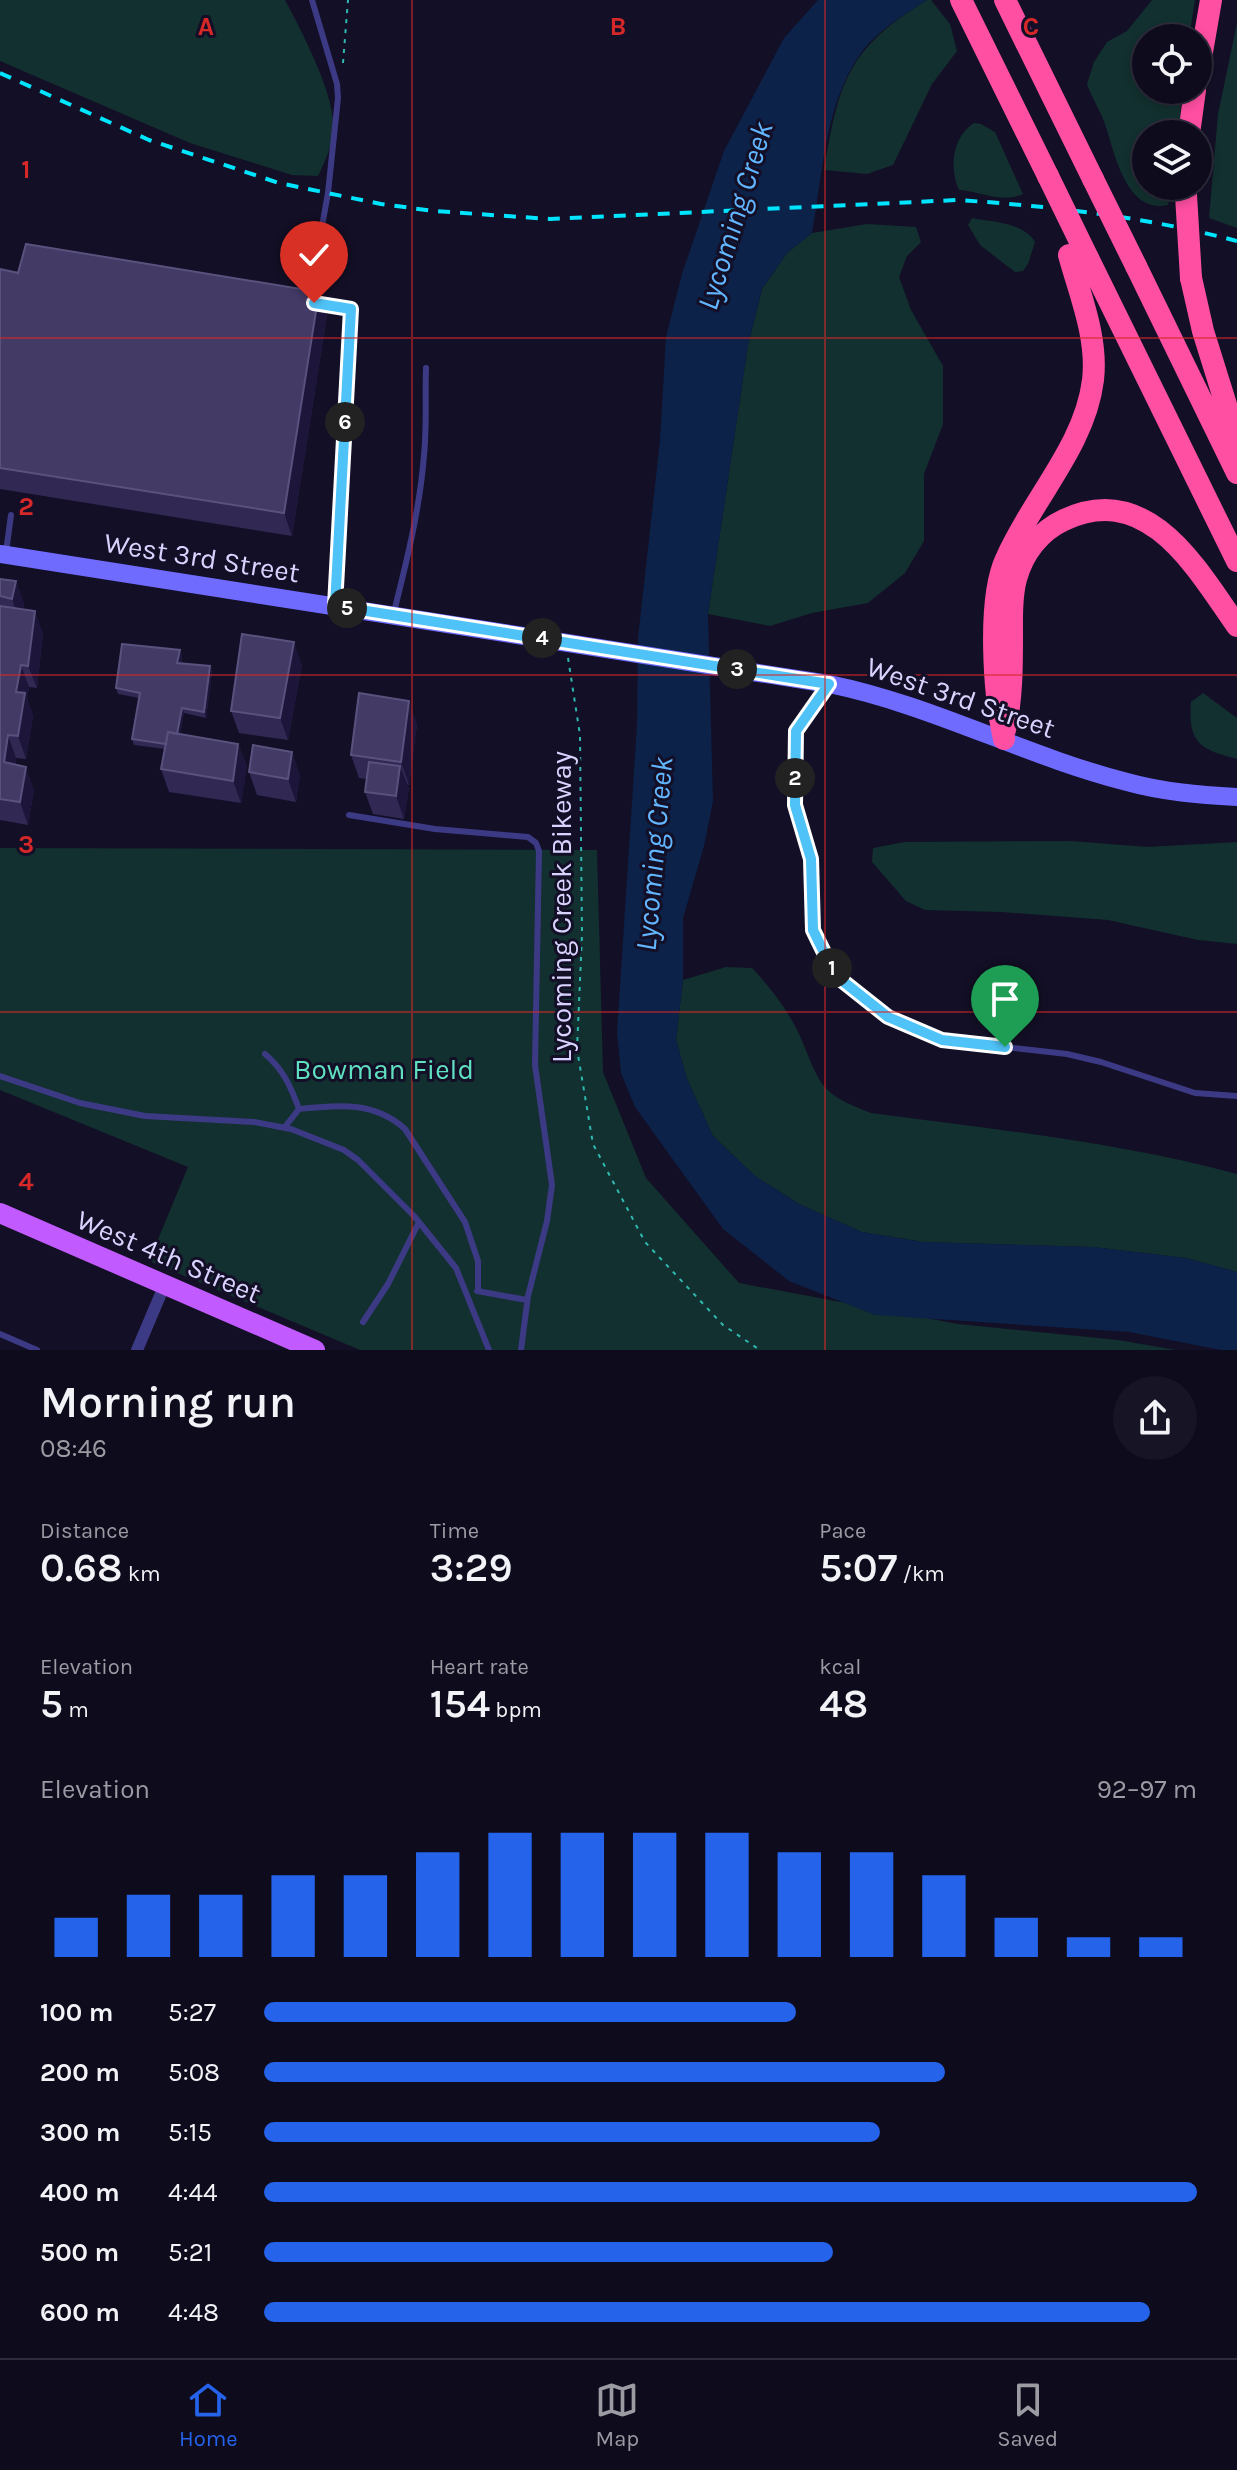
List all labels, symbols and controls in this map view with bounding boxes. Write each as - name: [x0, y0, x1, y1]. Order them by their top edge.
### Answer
- text: A: [198, 11, 214, 42]
- text: B: [610, 11, 626, 42]
- text: C: [1023, 11, 1039, 42]
- map controls: [1132, 24, 1212, 200]
- button: locate: [1132, 24, 1212, 104]
- water label: Lycoming Creek: [689, 117, 781, 314]
- button: layers: [1132, 120, 1212, 200]
- text: 1: [21, 154, 31, 185]
- pin: [280, 221, 348, 303]
- icon: check: [292, 233, 336, 277]
- pin: 6: [325, 402, 365, 442]
- text: 6: [338, 409, 352, 435]
- text: 2: [18, 491, 34, 522]
- street label: West 3rd Street: [102, 526, 302, 589]
- pin: 5: [327, 588, 367, 628]
- text: 5: [341, 595, 353, 621]
- pin: 4: [522, 618, 562, 658]
- text: 4: [535, 625, 549, 651]
- pin: 3: [717, 649, 757, 689]
- street label: West 3rd Street: [862, 650, 1059, 745]
- text: 3: [730, 656, 744, 682]
- street label: Lycoming Creek Bikeway: [545, 751, 578, 1063]
- water label: Lycoming Creek: [628, 755, 680, 953]
- pin: 2: [775, 758, 815, 798]
- text: 2: [788, 765, 802, 791]
- text: 3: [18, 829, 34, 860]
- pin: 1: [812, 948, 852, 988]
- text: 1: [828, 955, 836, 981]
- pin: [971, 965, 1039, 1047]
- icon: arrive: [983, 977, 1027, 1021]
- park label: Bowman Field: [294, 1053, 474, 1086]
- text: 4: [18, 1166, 34, 1197]
- street label: West 4th Street: [72, 1203, 266, 1310]
- button: share: [1113, 1376, 1197, 1460]
- text: Morning run: [40, 1377, 296, 1428]
- text: 08:46: [40, 1433, 107, 1464]
- text: Distance: [40, 1518, 129, 1544]
- text: Time: [430, 1518, 479, 1544]
- text: Pace: [819, 1518, 866, 1544]
- text: 0.68: [40, 1544, 122, 1591]
- text: 3:29: [430, 1544, 513, 1591]
- text: 5:07: [819, 1544, 897, 1591]
- text: km: [122, 1561, 161, 1587]
- text: /km: [897, 1561, 945, 1587]
- text: Elevation: [40, 1654, 133, 1680]
- text: Heart rate: [430, 1654, 529, 1680]
- text: kcal: [819, 1654, 861, 1680]
- text: 5: [40, 1680, 63, 1727]
- text: 154: [430, 1680, 490, 1727]
- text: 48: [819, 1680, 868, 1727]
- text: m: [63, 1697, 89, 1723]
- text: bpm: [490, 1697, 542, 1723]
- text: Elevation: [40, 1774, 150, 1805]
- text: 92–97 m: [1097, 1774, 1197, 1805]
- text: 100 m: [40, 1997, 113, 2028]
- text: 5:27: [168, 1997, 216, 2028]
- text: 200 m: [40, 2057, 120, 2088]
- text: 5:08: [168, 2057, 220, 2088]
- text: 300 m: [40, 2117, 120, 2148]
- text: 5:15: [168, 2117, 212, 2148]
- text: 400 m: [40, 2177, 120, 2208]
- text: 4:44: [168, 2177, 218, 2208]
- text: 500 m: [40, 2237, 119, 2268]
- text: 5:21: [168, 2237, 212, 2268]
- text: 600 m: [40, 2297, 120, 2328]
- text: 4:48: [168, 2297, 219, 2328]
- tab: Home: [179, 2378, 238, 2452]
- tab: Map: [595, 2378, 639, 2452]
- tab: Saved: [997, 2378, 1058, 2452]

